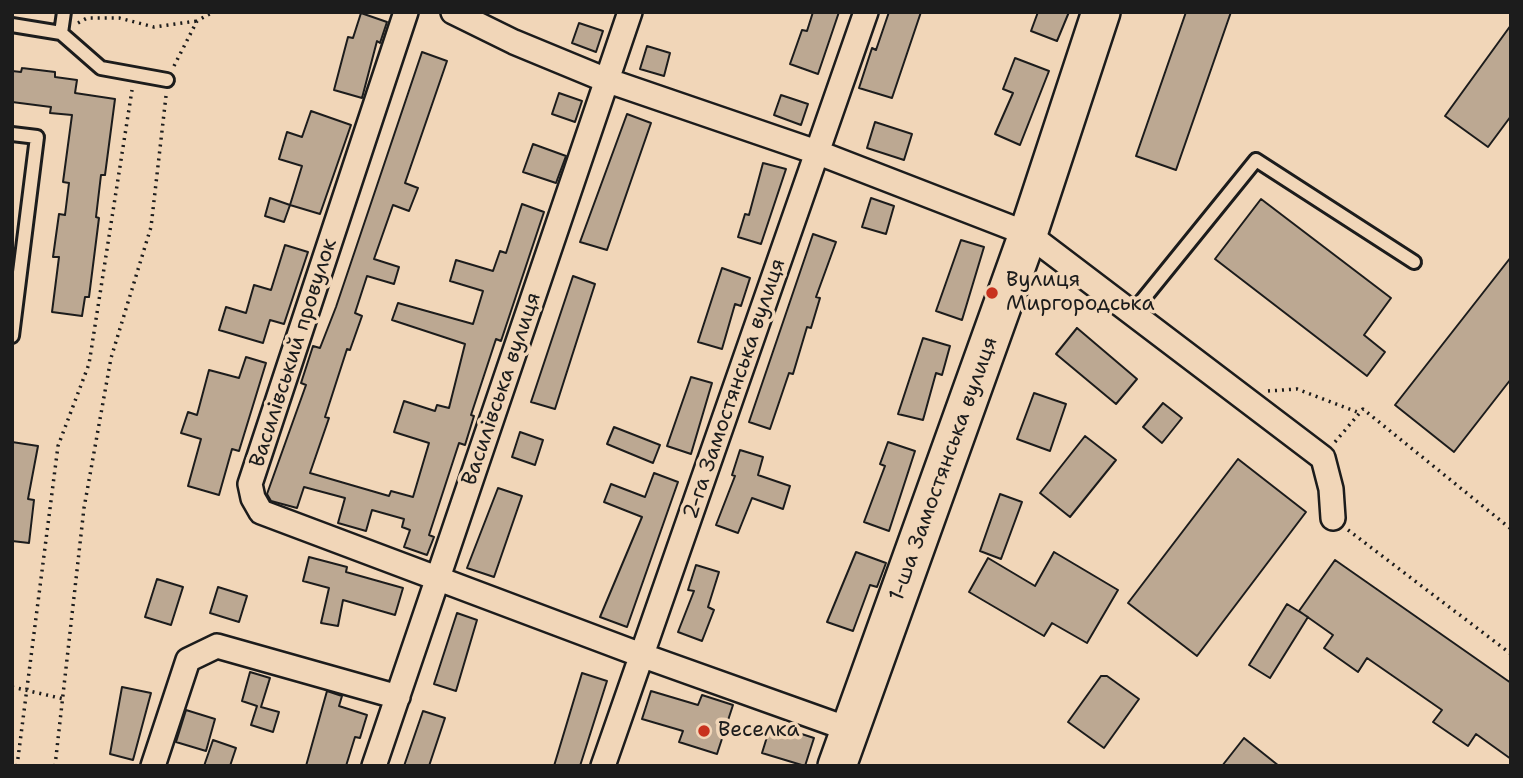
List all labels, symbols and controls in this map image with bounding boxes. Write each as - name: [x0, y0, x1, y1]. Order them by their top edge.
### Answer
- street label: Василівський провулок: [245, 235, 343, 471]
- street label: 2-га Замостянська вулиця: [678, 255, 792, 523]
- place label: Вулиця Миргородська: [1006, 268, 1155, 318]
- marker: Вулиця Миргородська: [984, 285, 1000, 301]
- street label: Василівська вулиця: [457, 289, 547, 489]
- street label: 1-ша Замостянська вулиця: [884, 333, 1004, 605]
- place label: Веселка: [718, 718, 799, 744]
- marker: Веселка: [696, 723, 712, 739]

